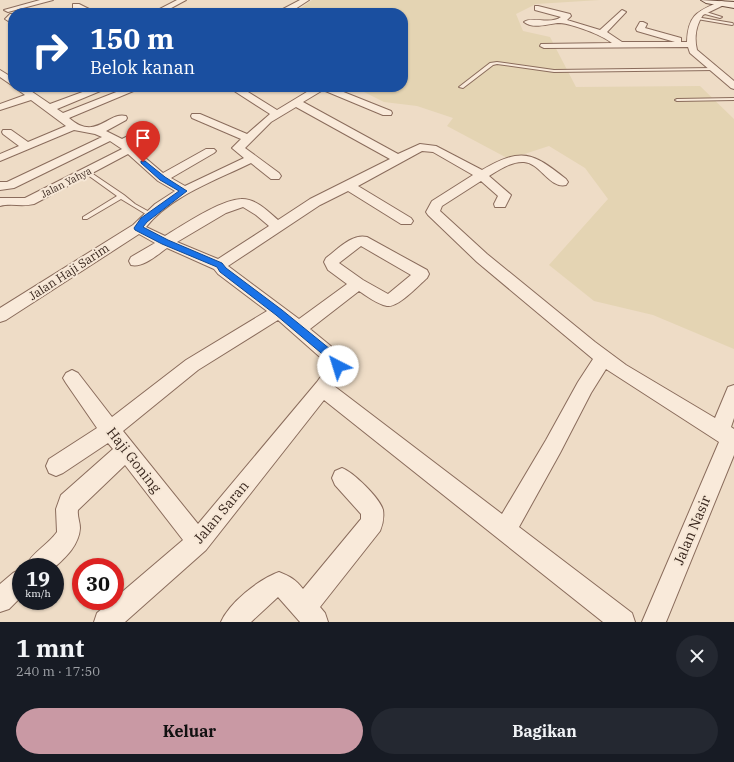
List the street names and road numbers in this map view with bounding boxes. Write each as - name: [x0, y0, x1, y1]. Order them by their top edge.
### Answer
- street label: Jalan Yahya: [39, 164, 94, 201]
- street label: Jalan Haji Sarim: [26, 240, 112, 303]
- street label: Haji Goning: [103, 424, 165, 497]
- street label: Jalan Saran: [189, 477, 253, 547]
- street label: Jalan Nasir: [669, 492, 715, 568]

